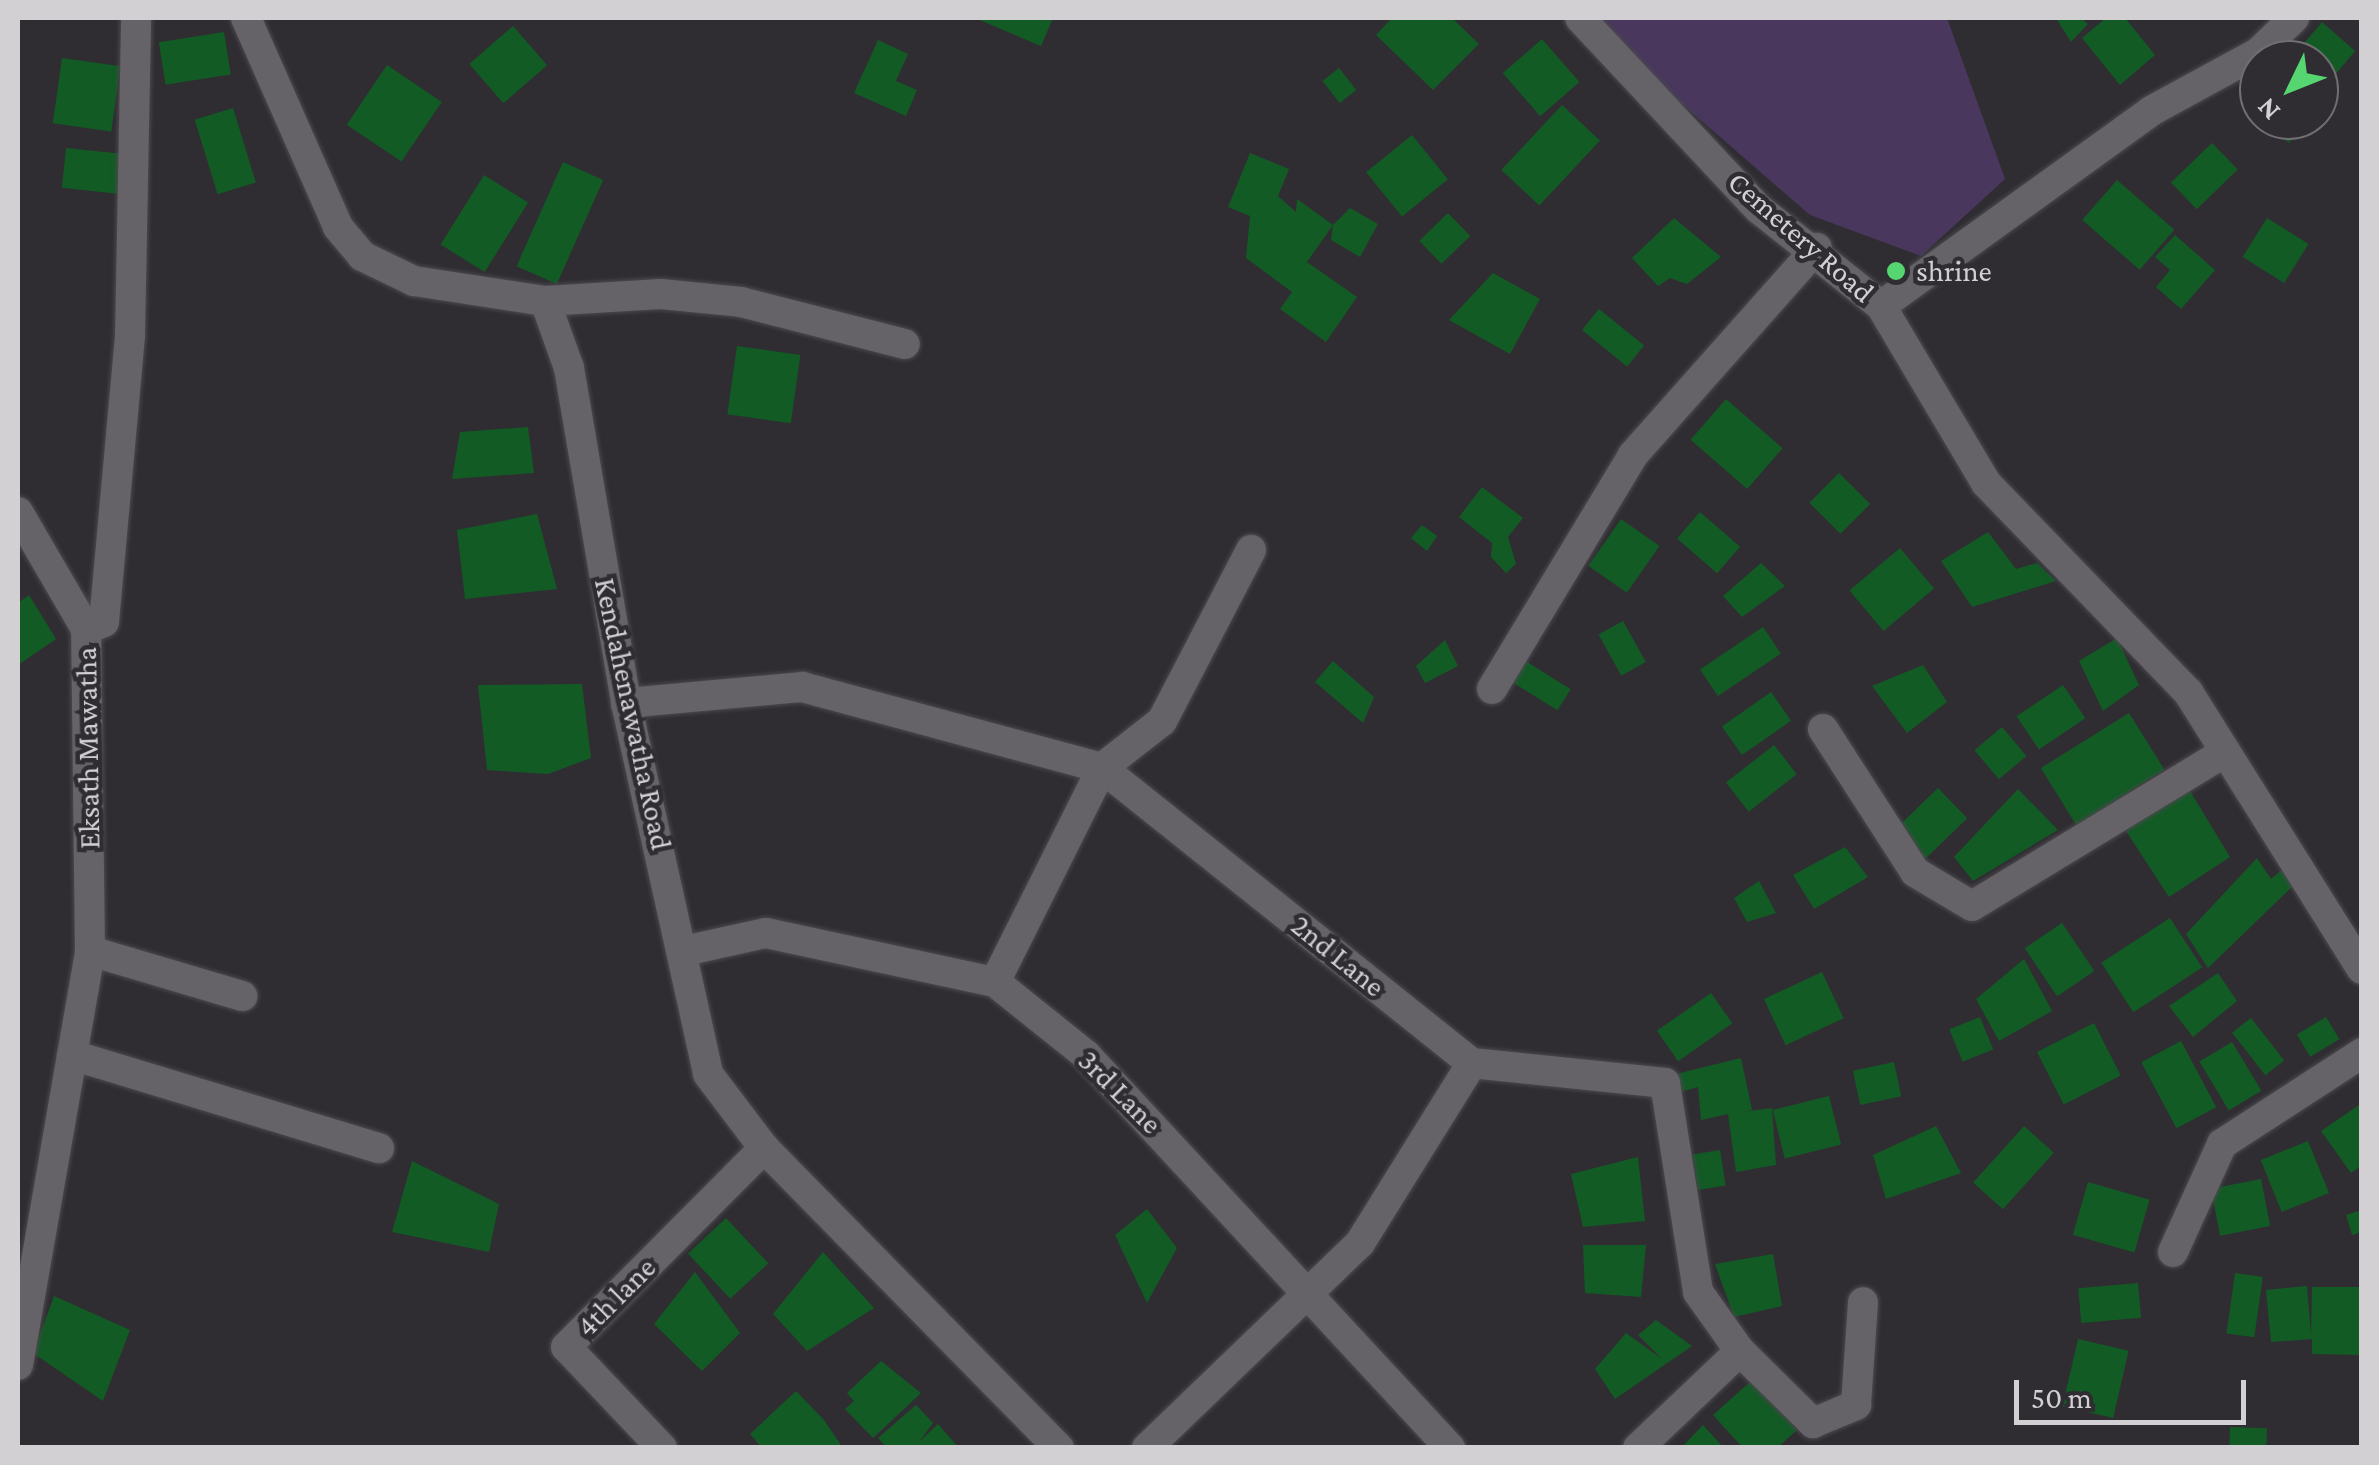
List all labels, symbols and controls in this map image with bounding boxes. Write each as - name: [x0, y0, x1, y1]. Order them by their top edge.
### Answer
- north arrow: [2239, 40, 2339, 140]
- text: N: [2250, 92, 2286, 127]
- street label: Cemetery Road: [1721, 164, 1881, 310]
- place label: shrine: [1916, 253, 1992, 289]
- marker: shrine: [1885, 260, 1907, 282]
- street label: Kendahenawatha Road: [587, 575, 679, 853]
- street label: Eksath Mawatha: [68, 647, 108, 849]
- street label: 2nd Lane: [1284, 907, 1392, 1005]
- street label: 3rd Lane: [1071, 1043, 1169, 1141]
- street label: 4th lane: [569, 1250, 663, 1344]
- scale bar: [2019, 1360, 2252, 1422]
- text: 50 m: [2031, 1381, 2092, 1414]

